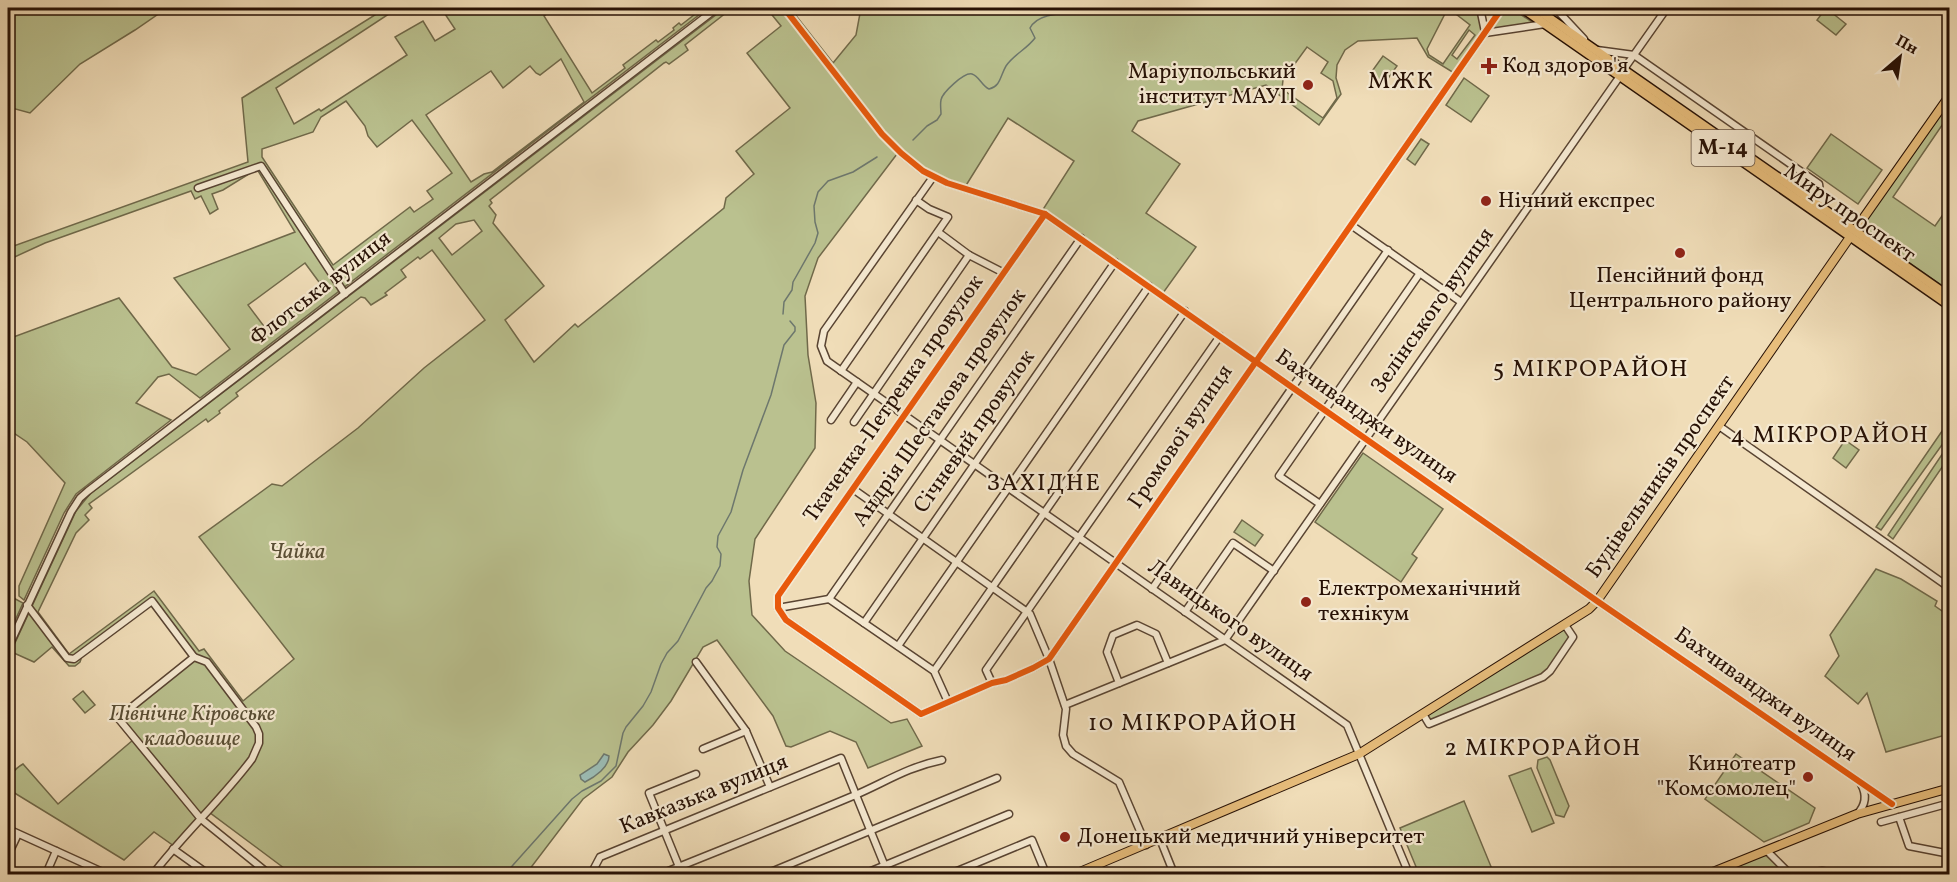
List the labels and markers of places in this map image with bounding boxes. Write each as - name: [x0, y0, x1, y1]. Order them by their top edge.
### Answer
- place label: Код здоров'я: [1502, 51, 1628, 82]
- place label: Маріупольський інститут МАУП: [1128, 57, 1296, 113]
- marker: Код здоров'я: [1480, 57, 1498, 75]
- marker: Маріупольський інститут МАУП: [1301, 78, 1315, 92]
- place label: Нічний експрес: [1498, 186, 1655, 217]
- marker: Нічний експрес: [1479, 194, 1493, 208]
- marker: Пенсійний фонд Центрального району: [1673, 246, 1687, 260]
- place label: Пенсійний фонд Центрального району: [1569, 261, 1791, 317]
- place label: Електромеханічний технікум: [1318, 574, 1521, 630]
- marker: Електромеханічний технікум: [1299, 595, 1313, 609]
- place label: Кинотеатр "Комсомолец": [1657, 749, 1796, 805]
- marker: Кинотеатр "Комсомолец": [1801, 770, 1815, 784]
- place label: Донецький медичний університет: [1077, 822, 1424, 853]
- marker: Донецький медичний університет: [1058, 830, 1072, 844]

